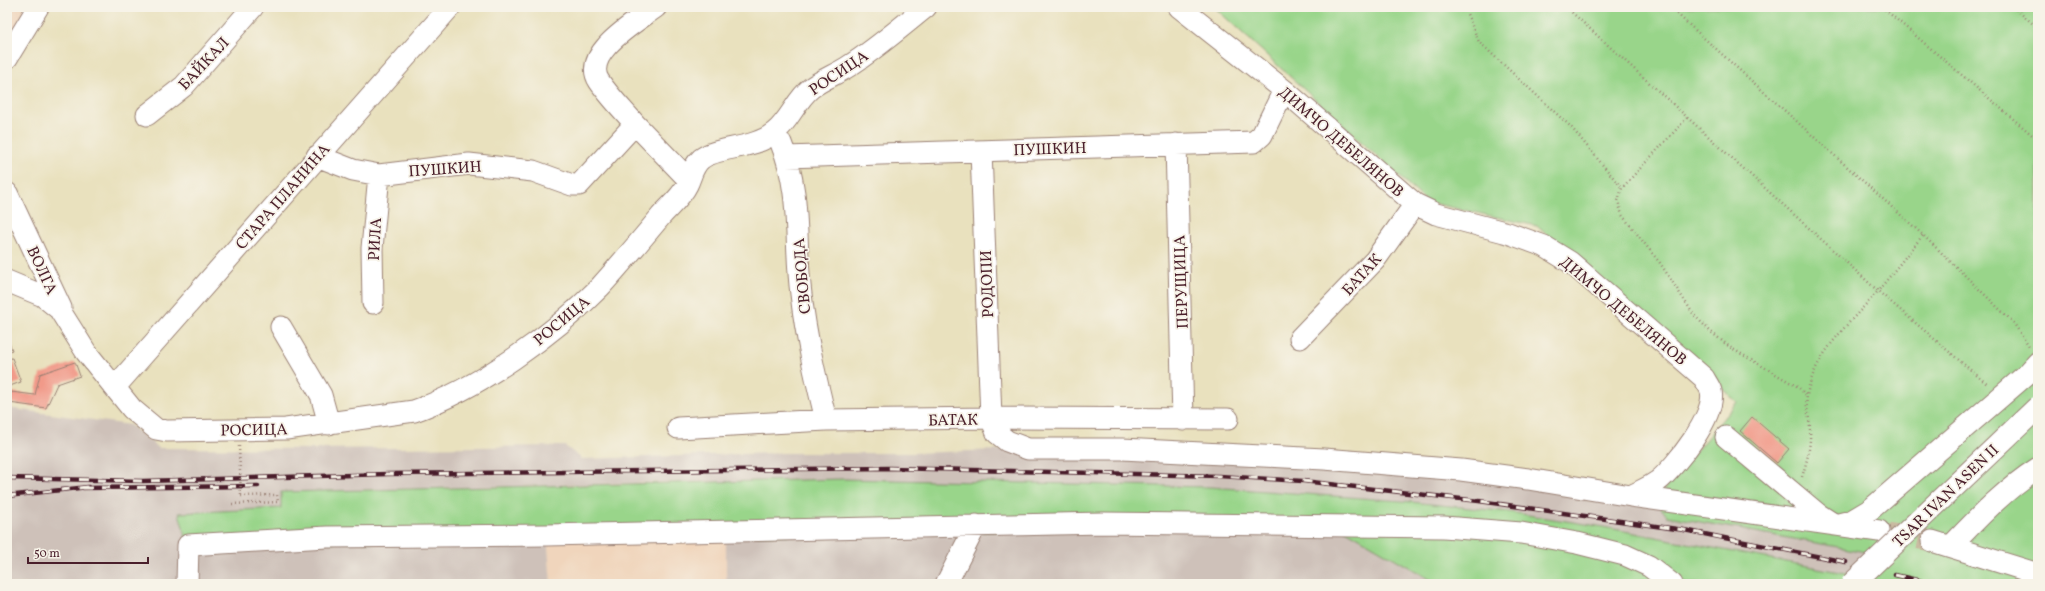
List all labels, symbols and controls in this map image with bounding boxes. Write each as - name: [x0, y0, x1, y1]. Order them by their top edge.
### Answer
- street label: БАЙКАЛ: [174, 33, 235, 96]
- street label: РОСИЦА: [805, 46, 873, 102]
- street label: ДИМЧО ДЕБЕЛЯНОВ: [1273, 82, 1408, 203]
- street label: ПУШКИН: [1013, 138, 1087, 162]
- street label: СТАРА ПЛАНИНА: [231, 139, 336, 255]
- street label: ПУШКИН: [408, 156, 483, 184]
- street label: РИЛА: [364, 217, 388, 261]
- street label: ПЕРУЩИЦА: [1169, 235, 1195, 329]
- street label: СВОБОДА: [789, 237, 817, 315]
- street label: ВОЛГА: [20, 243, 62, 299]
- street label: БАТАК: [1338, 249, 1387, 301]
- street label: РОДОПИ: [976, 250, 1000, 318]
- street label: ДИМЧО ДЕБЕЛЯНОВ: [1554, 252, 1691, 371]
- street label: РОСИЦА: [529, 291, 595, 352]
- street label: БАТАК: [928, 410, 978, 432]
- street label: РОСИЦА: [220, 419, 288, 443]
- street label: TSAR IVAN ASEN II: [1888, 440, 2004, 553]
- scale bar: [28, 539, 148, 565]
- text: 50 m: [34, 546, 60, 562]

